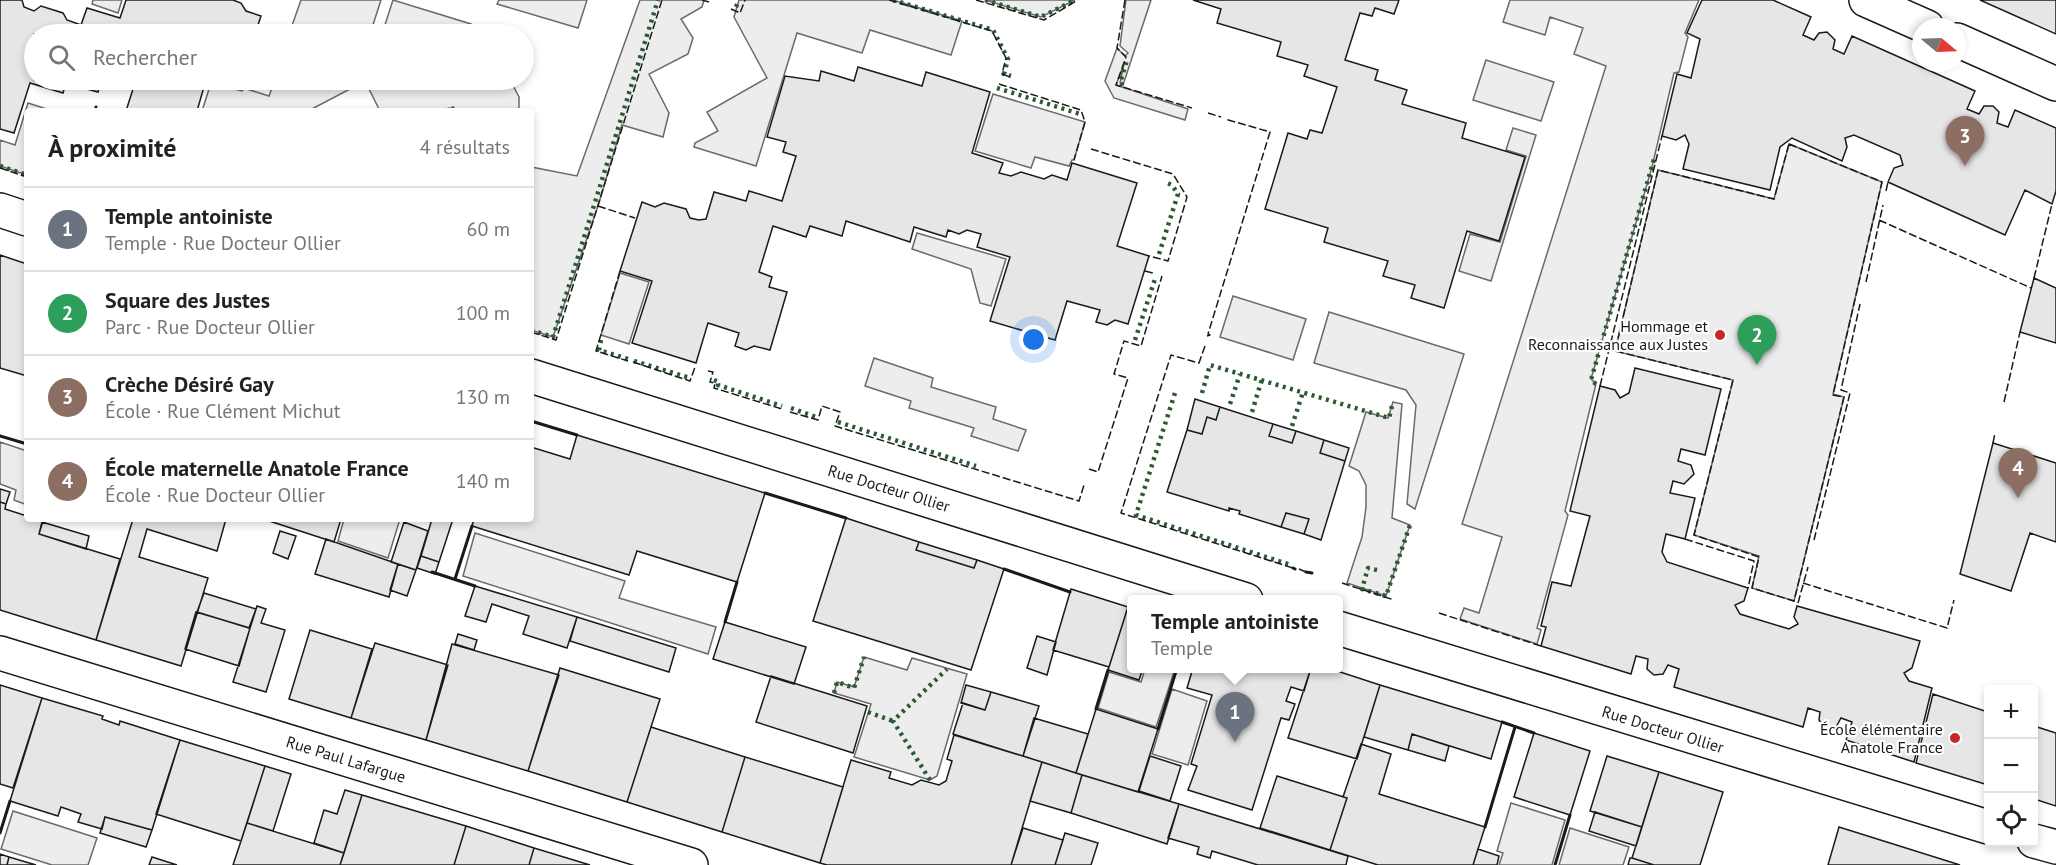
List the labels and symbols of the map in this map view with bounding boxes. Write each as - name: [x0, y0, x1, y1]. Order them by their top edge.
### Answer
- north arrow: [1912, 18, 1966, 72]
- pin: 3: [1946, 116, 1984, 166]
- place label: Hommage et Reconnaissance aux Justes: [1528, 316, 1709, 354]
- pin: 2: [1738, 316, 1776, 365]
- your location: [1019, 325, 1048, 354]
- marker: Hommage et Reconnaissance aux Justes: [1713, 328, 1727, 342]
- pin: 4: [1998, 448, 2038, 498]
- street label: Rue Docteur Ollier: [826, 460, 953, 516]
- pin: 1: [1216, 692, 1254, 742]
- street label: Rue Docteur Ollier: [1600, 701, 1727, 757]
- place label: École élémentaire Anatole France: [1820, 719, 1943, 757]
- street label: Rue Paul Lafargue: [284, 731, 408, 787]
- marker: École élémentaire Anatole France: [1948, 731, 1962, 745]

